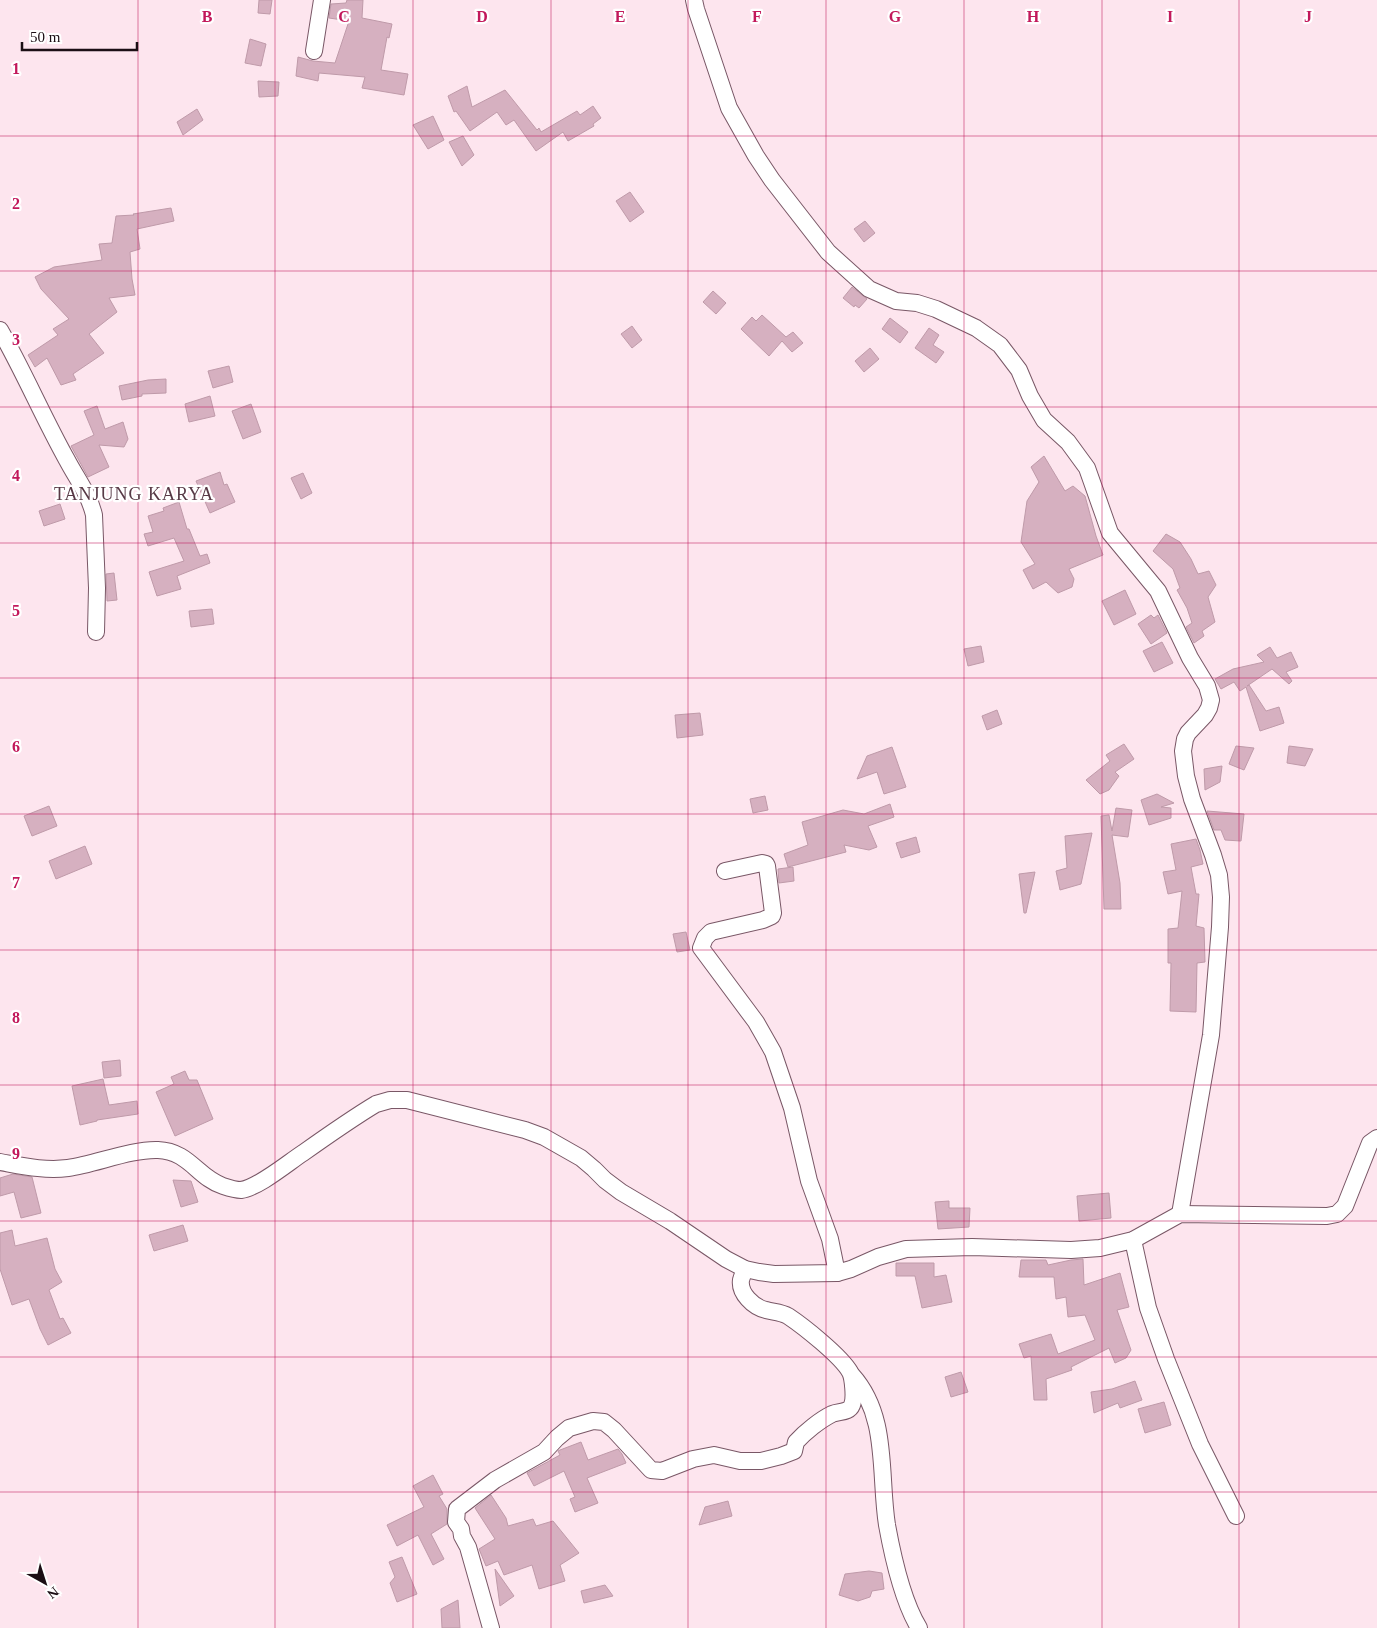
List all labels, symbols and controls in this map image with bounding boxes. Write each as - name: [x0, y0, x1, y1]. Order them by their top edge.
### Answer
- text: B: [202, 8, 213, 25]
- text: C: [338, 8, 350, 25]
- text: D: [476, 8, 488, 25]
- text: E: [615, 8, 625, 25]
- text: F: [752, 8, 762, 25]
- text: G: [889, 8, 902, 25]
- text: H: [1027, 8, 1040, 25]
- text: I: [1167, 8, 1173, 25]
- text: J: [1304, 8, 1312, 25]
- scale bar: [22, 20, 138, 52]
- text: 50 m: [30, 29, 61, 45]
- text: 1: [12, 60, 20, 77]
- text: 2: [12, 195, 20, 212]
- text: 3: [12, 331, 20, 348]
- text: 4: [12, 467, 20, 484]
- district label: TANJUNG KARYA: [54, 484, 214, 504]
- text: 5: [12, 602, 20, 619]
- text: 6: [12, 738, 20, 755]
- text: 7: [12, 874, 20, 891]
- text: 8: [12, 1009, 20, 1026]
- text: 9: [12, 1145, 20, 1162]
- north arrow: [20, 1558, 70, 1608]
- text: N: [44, 1584, 62, 1602]

